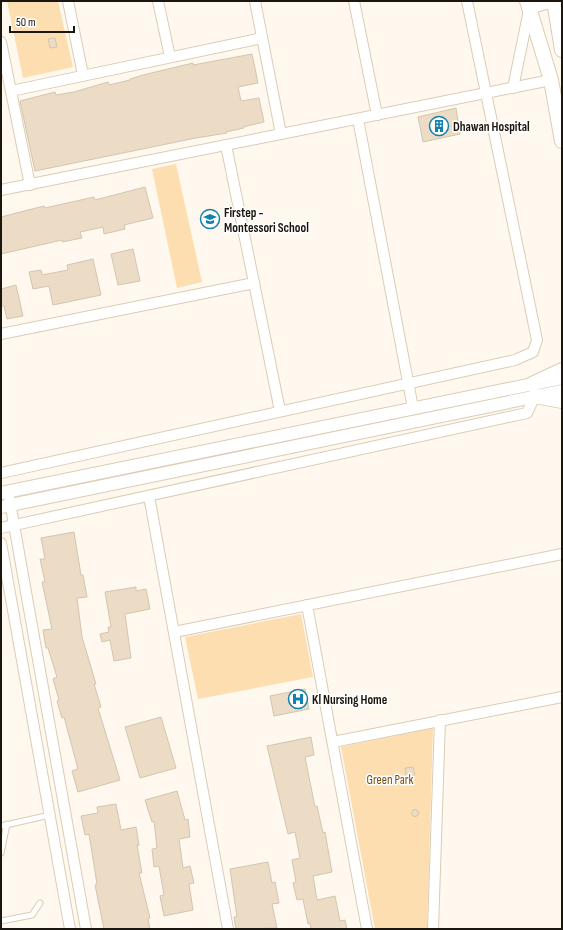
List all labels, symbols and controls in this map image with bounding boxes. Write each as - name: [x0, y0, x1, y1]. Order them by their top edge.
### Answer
- scale bar: [10, 8, 74, 34]
- text: 50 m: [16, 15, 36, 30]
- building icon: Dhawan Hospital: [428, 115, 450, 137]
- place label: Dhawan Hospital: [453, 119, 530, 135]
- place label: Firstep - Montessori School: [224, 205, 309, 236]
- school or university icon: Firstep - Montessori School: [199, 208, 221, 230]
- hospital icon: Kl Nursing Home: [287, 688, 309, 710]
- place label: Kl Nursing Home: [312, 692, 388, 708]
- park label: Green Park: [366, 772, 414, 788]

